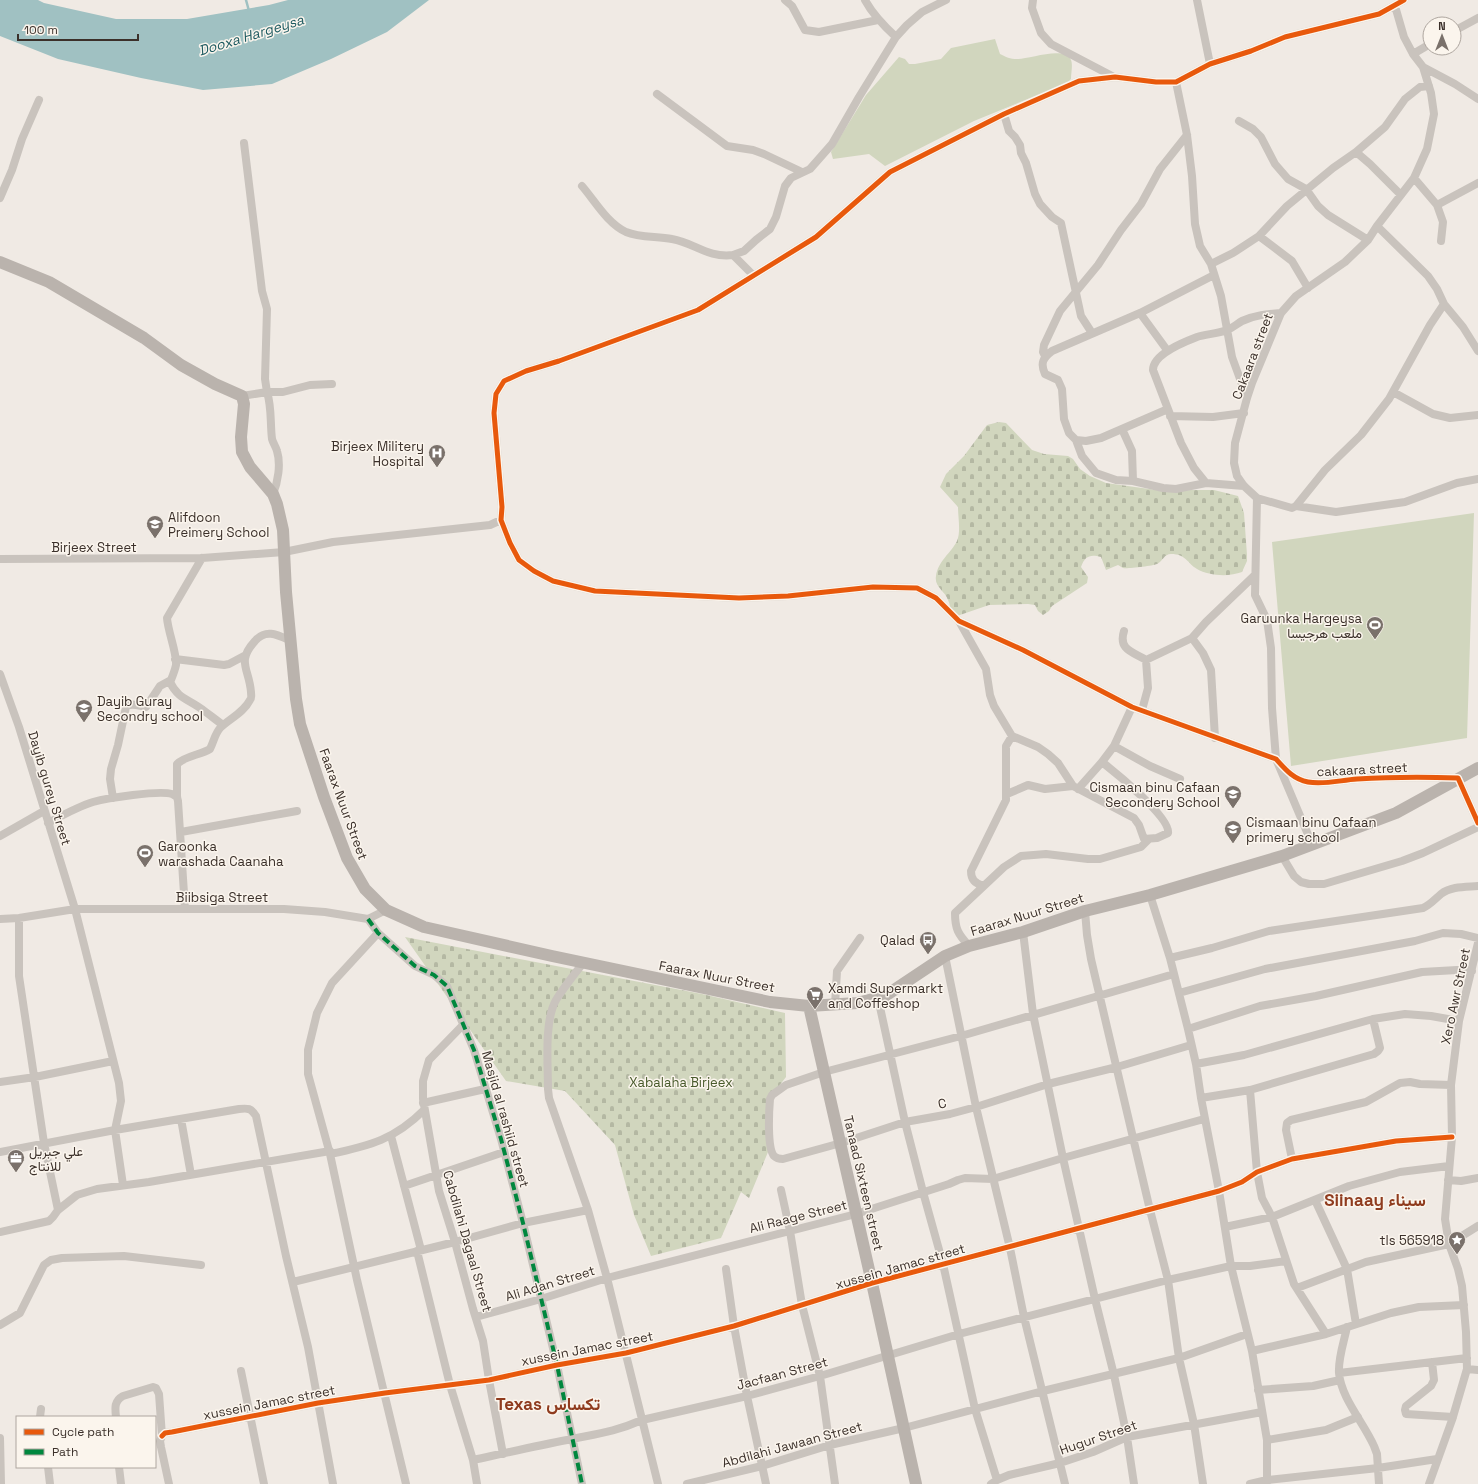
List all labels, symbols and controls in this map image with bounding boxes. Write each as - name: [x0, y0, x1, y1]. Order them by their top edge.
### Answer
- water label: Dooxa Hargeysa: [196, 10, 307, 60]
- scale bar: [18, 16, 138, 42]
- north arrow: [1422, 16, 1462, 56]
- text: N: [1438, 19, 1446, 33]
- text: 100 m: [24, 22, 58, 38]
- street label: Cakaara street: [1228, 310, 1277, 402]
- place label: Birjeex Militery Hospital: [331, 438, 424, 470]
- hospital icon: Birjeex Militery Hospital: [427, 443, 447, 468]
- place label: Alifdoon Preimery School: [168, 509, 269, 541]
- school or university icon: Alifdoon Preimery School: [145, 514, 165, 539]
- street label: Birjeex Street: [51, 539, 137, 556]
- place label: Garuunka Hargeysa ملعب هرجيسا: [1241, 610, 1363, 642]
- sports icon: Garuunka Hargeysa ملعب هرجيسا: [1365, 615, 1385, 640]
- place label: Dayib Guray Secondry school: [97, 693, 203, 725]
- school or university icon: Dayib Guray Secondry school: [74, 698, 94, 723]
- street label: Dayib gurey Street: [24, 729, 75, 847]
- street label: Faarax Nuur Street: [315, 746, 372, 862]
- street label: cakaara street: [1316, 759, 1408, 780]
- place label: Cismaan binu Cafaan Secondery School: [1090, 779, 1220, 811]
- school or university icon: Cismaan binu Cafaan Secondery School: [1223, 784, 1243, 809]
- place label: Cismaan binu Cafaan primery school: [1246, 814, 1377, 846]
- school or university icon: Cismaan binu Cafaan primery school: [1223, 819, 1243, 844]
- place label: Garoonka warashada Caanaha: [158, 838, 284, 870]
- sports icon: Garoonka warashada Caanaha: [135, 843, 155, 868]
- street label: Biibsiga Street: [176, 889, 268, 906]
- street label: Faarax Nuur Street: [968, 889, 1086, 940]
- bus stop icon: Qalad: [918, 930, 938, 955]
- place label: Qalad: [880, 932, 915, 949]
- street label: Xero Awr Street: [1437, 946, 1474, 1046]
- street label: Faarax Nuur Street: [658, 957, 776, 996]
- place label: Xamdi Supermarkt and Coffeshop: [828, 980, 943, 1012]
- supermarket icon: Xamdi Supermarkt and Coffeshop: [805, 985, 825, 1010]
- street label: Masjid al rashiid street: [478, 1049, 533, 1189]
- park label: Xabalaha Birjeex: [629, 1074, 733, 1091]
- street label: C: [936, 1094, 948, 1113]
- street label: Tanaad Sixteen street: [840, 1114, 887, 1252]
- place label: علي جبريل للانتاج: [29, 1143, 83, 1176]
- office icon: علي جبريل للانتاج: [6, 1148, 26, 1173]
- street label: Cabdilahi Dagaal Street: [439, 1168, 496, 1314]
- district label: Siinaay سيناء: [1324, 1189, 1426, 1211]
- street label: Ali Raage Street: [748, 1196, 849, 1237]
- place icon: tls 565918: [1447, 1230, 1467, 1255]
- place label: tls 565918: [1380, 1232, 1444, 1249]
- street label: xussein Jamac street: [833, 1240, 967, 1293]
- street label: Ali Adan Street: [503, 1262, 597, 1305]
- street label: xussein Jamac street: [519, 1327, 655, 1370]
- street label: Jacfaan Street: [735, 1353, 830, 1394]
- street label: xussein Jamac street: [201, 1381, 337, 1424]
- district label: Texas تكساس: [496, 1393, 600, 1415]
- legend: [16, 1416, 156, 1468]
- street label: Hugur Street: [1057, 1416, 1139, 1459]
- street label: Abdilahi Jawaan Street: [720, 1418, 864, 1471]
- text: Cycle path: [52, 1424, 114, 1440]
- text: Path: [52, 1444, 78, 1460]

